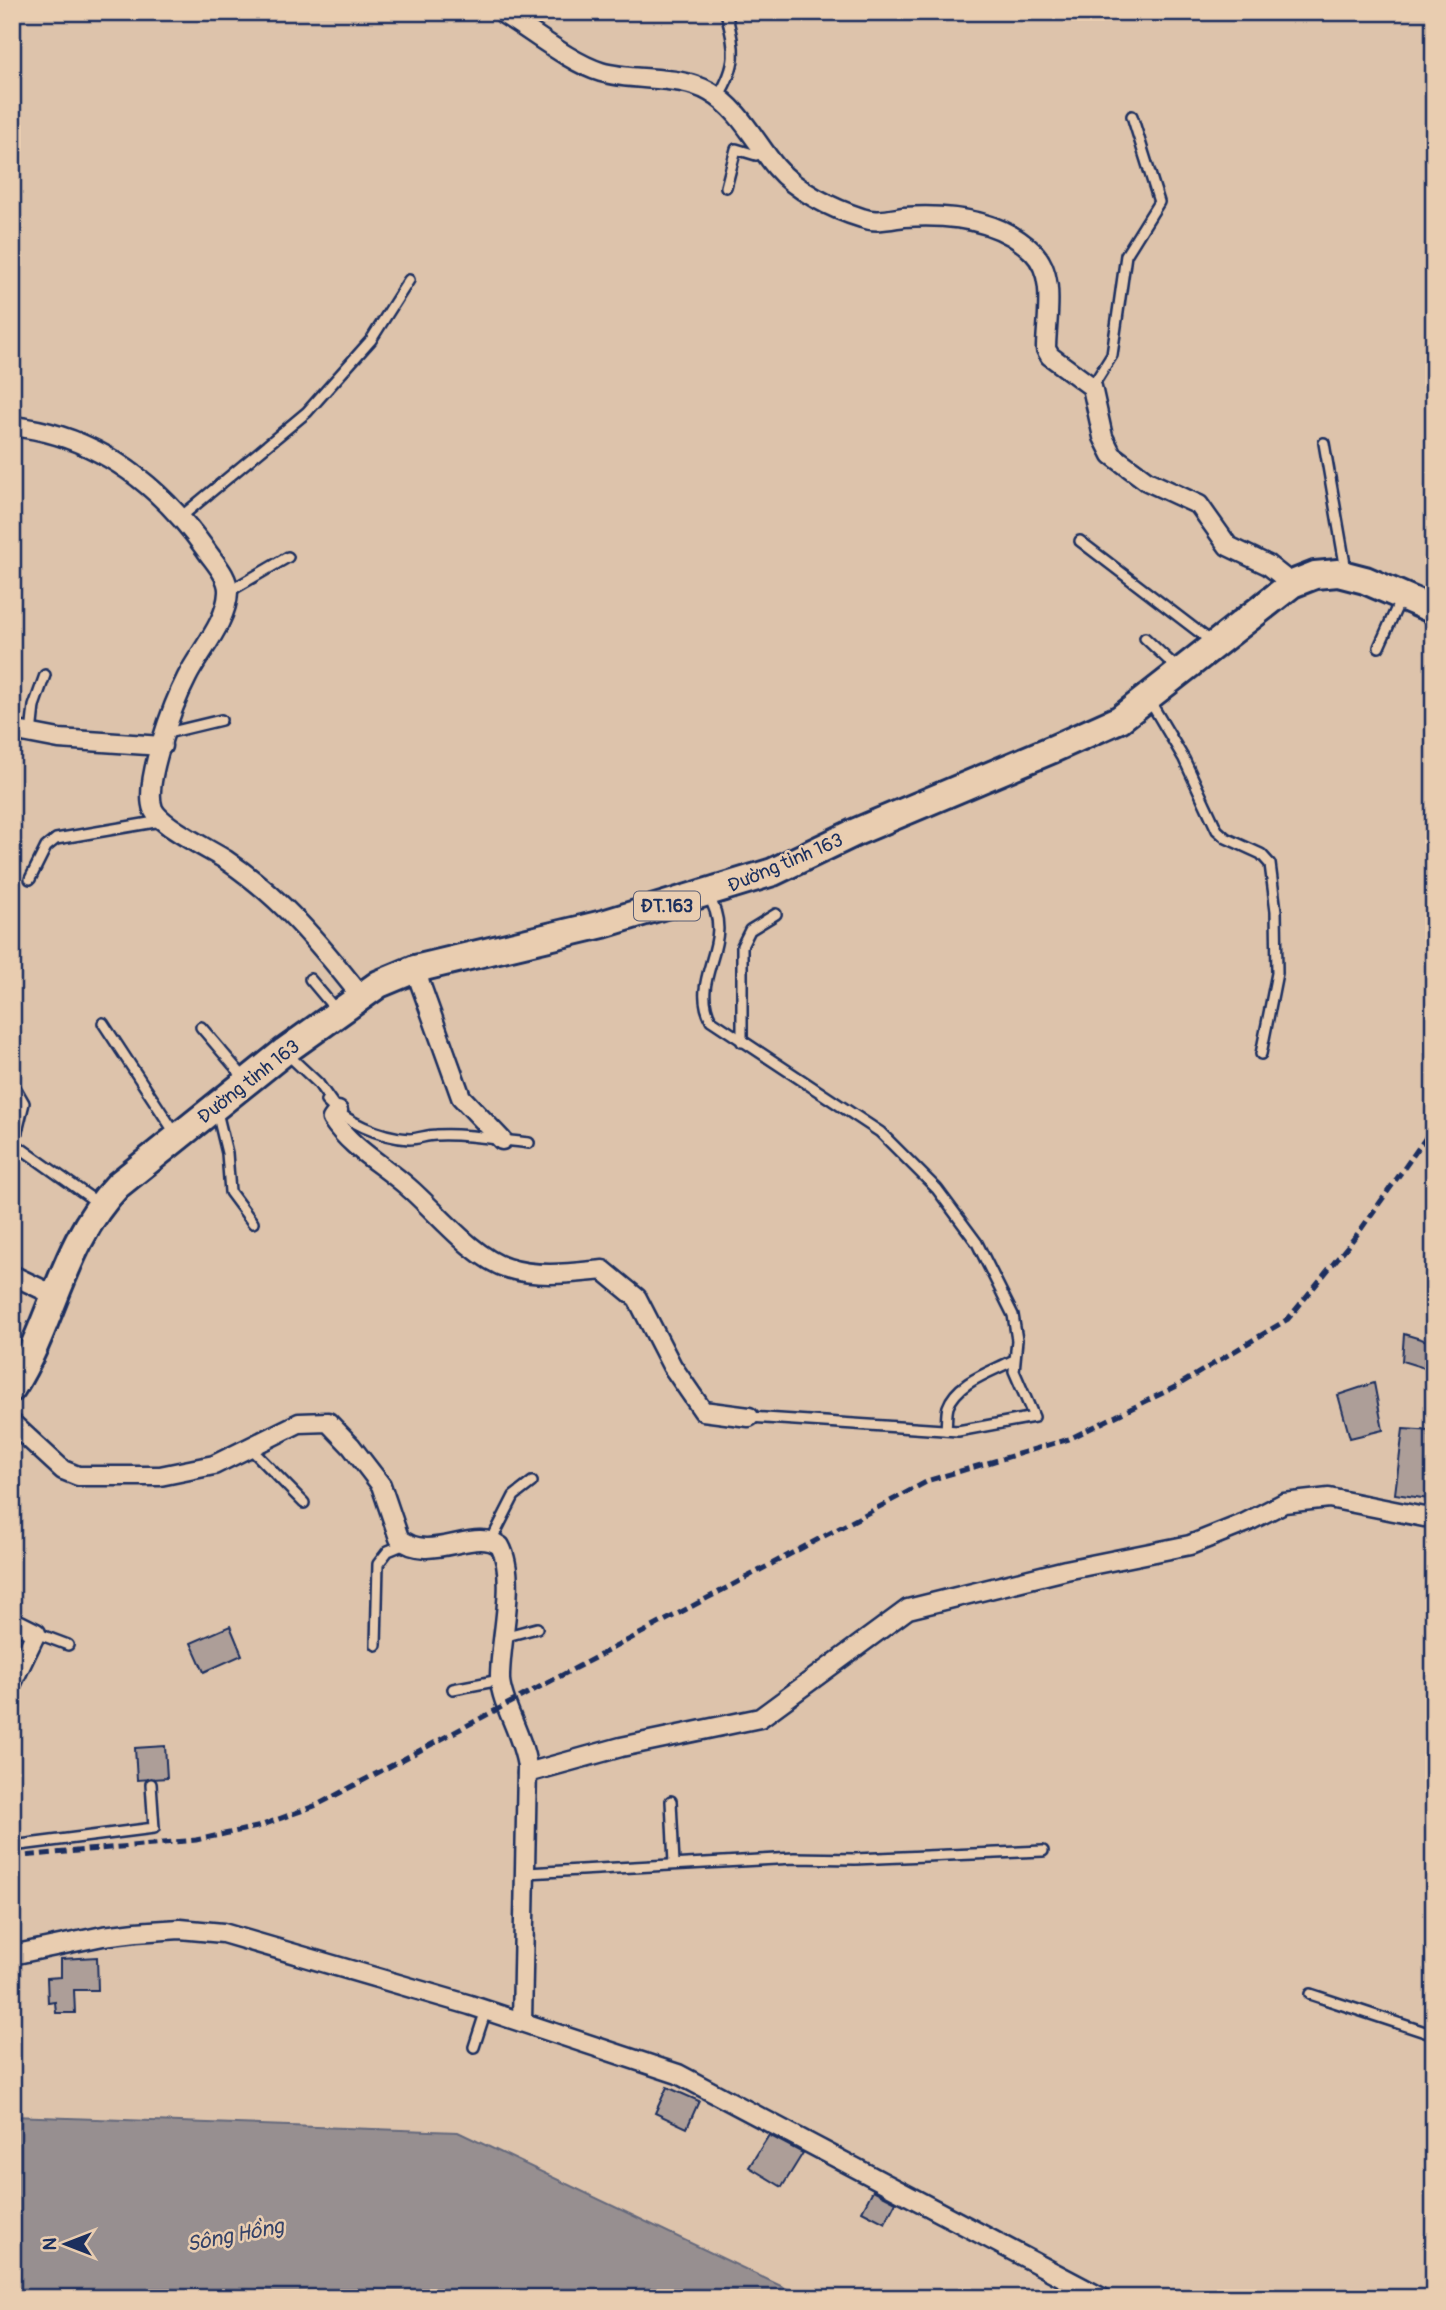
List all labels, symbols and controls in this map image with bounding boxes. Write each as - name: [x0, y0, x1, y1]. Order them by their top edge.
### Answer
- street label: Đường tỉnh 163: [724, 828, 847, 898]
- road number: ĐT.163: [634, 891, 700, 920]
- street label: Đường tỉnh 163: [193, 1034, 304, 1129]
- north arrow: [32, 2208, 102, 2278]
- water label: Sông Hồng: [184, 2213, 287, 2258]
- text: N: [38, 2237, 62, 2250]

